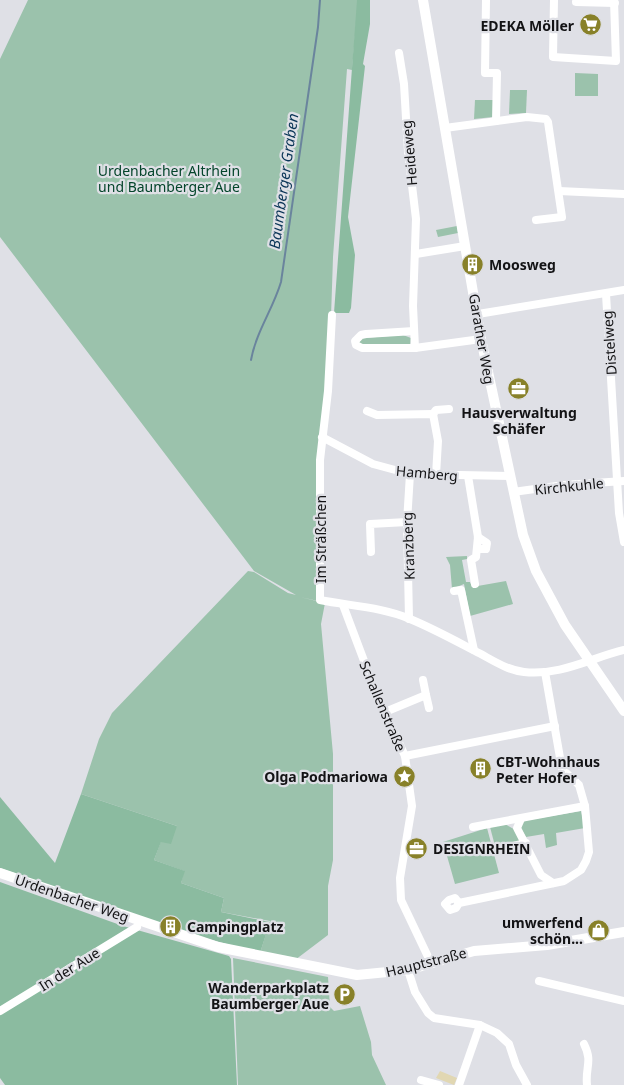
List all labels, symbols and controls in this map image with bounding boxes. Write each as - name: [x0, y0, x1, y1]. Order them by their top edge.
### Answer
- supermarket icon: EDEKA Möller: [578, 13, 602, 37]
- place label: EDEKA Möller: [481, 16, 575, 35]
- water label: Baumberger Graben: [264, 112, 302, 250]
- street label: Heideweg: [397, 119, 421, 187]
- park label: Urdenbacher Altrhein und Baumberger Aue: [98, 161, 240, 196]
- building icon: Moosweg: [461, 252, 485, 276]
- place label: Moosweg: [489, 255, 556, 274]
- street label: Garather Weg: [465, 292, 499, 386]
- street label: Distelweg: [597, 310, 621, 376]
- office icon: Hausverwaltung Schäfer: [507, 377, 531, 401]
- place label: Hausverwaltung Schäfer: [461, 403, 577, 438]
- street label: Hamberg: [395, 461, 459, 485]
- street label: Kirchkuhle: [533, 473, 605, 499]
- street label: Im Sträßchen: [311, 495, 330, 583]
- street label: Kranzberg: [397, 512, 419, 580]
- street label: Schallenstraße: [355, 658, 411, 754]
- place label: CBT-Wohnhaus Peter Hofer: [496, 752, 600, 787]
- building icon: CBT-Wohnhaus Peter Hofer: [468, 757, 492, 781]
- place icon: Olga Podmariowa: [392, 764, 416, 788]
- place label: Olga Podmariowa: [264, 767, 388, 786]
- office icon: DESIGNRHEIN: [405, 836, 429, 860]
- place label: DESIGNRHEIN: [433, 839, 530, 858]
- street label: Urdenbacher Weg: [13, 870, 131, 926]
- place label: umwerfend schön...: [502, 913, 583, 948]
- building icon: Campingplatz: [159, 914, 183, 938]
- place label: Campingplatz: [187, 917, 283, 936]
- shop icon: umwerfend schön...: [587, 918, 611, 942]
- street label: In der Aue: [35, 943, 103, 995]
- street label: Hauptstraße: [384, 943, 468, 981]
- place label: Wanderparkplatz Baumberger Aue: [208, 978, 329, 1013]
- parking icon: Wanderparkplatz Baumberger Aue: [333, 983, 357, 1007]

